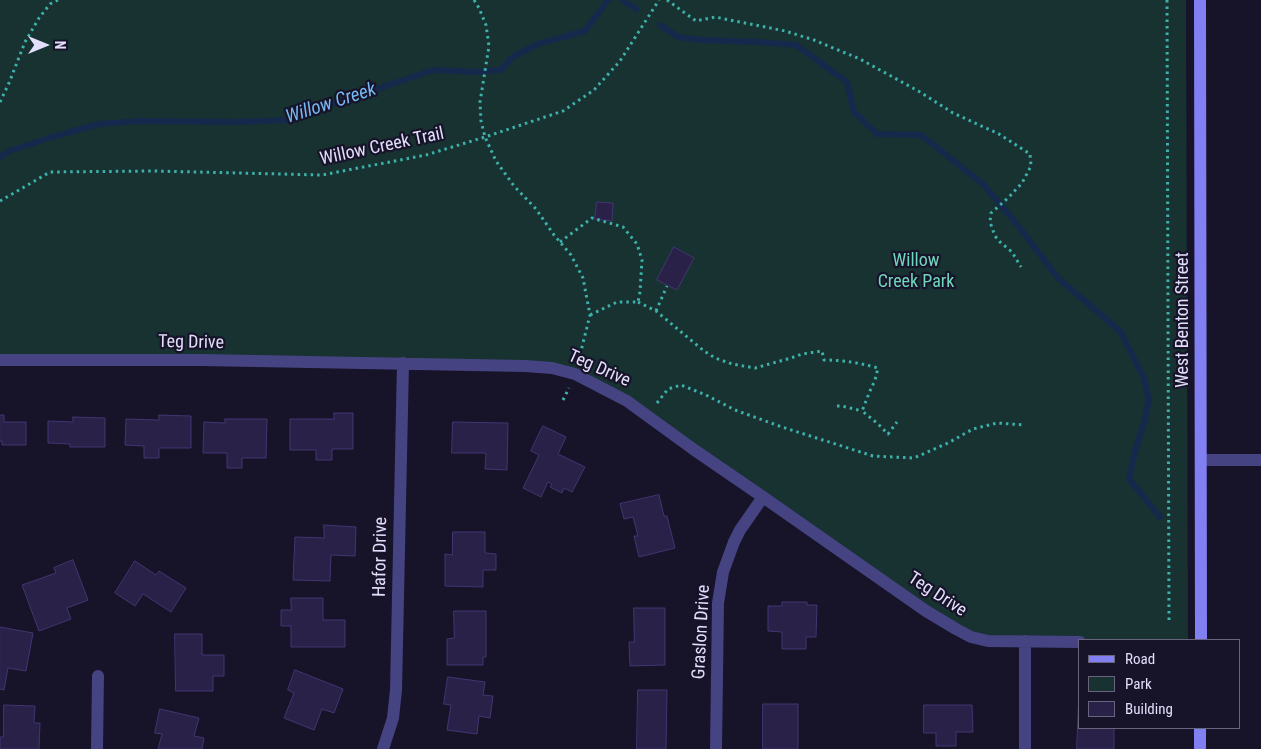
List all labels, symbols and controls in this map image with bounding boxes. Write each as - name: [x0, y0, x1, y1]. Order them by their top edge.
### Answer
- north arrow: [20, 20, 70, 70]
- text: N: [52, 41, 68, 49]
- water label: Willow Creek: [283, 79, 379, 129]
- street label: Willow Creek Trail: [318, 123, 446, 171]
- park label: Willow Creek Park: [878, 250, 954, 292]
- street label: West Benton Street: [1172, 252, 1194, 388]
- street label: Teg Drive: [158, 332, 224, 354]
- street label: Teg Drive: [565, 346, 633, 392]
- street label: Hafor Drive: [370, 517, 392, 597]
- street label: Teg Drive: [904, 568, 970, 622]
- street label: Graslon Drive: [689, 584, 715, 680]
- legend: [1078, 639, 1241, 729]
- text: Road: [1125, 650, 1155, 668]
- text: Park: [1125, 675, 1152, 693]
- text: Building: [1125, 700, 1173, 718]

